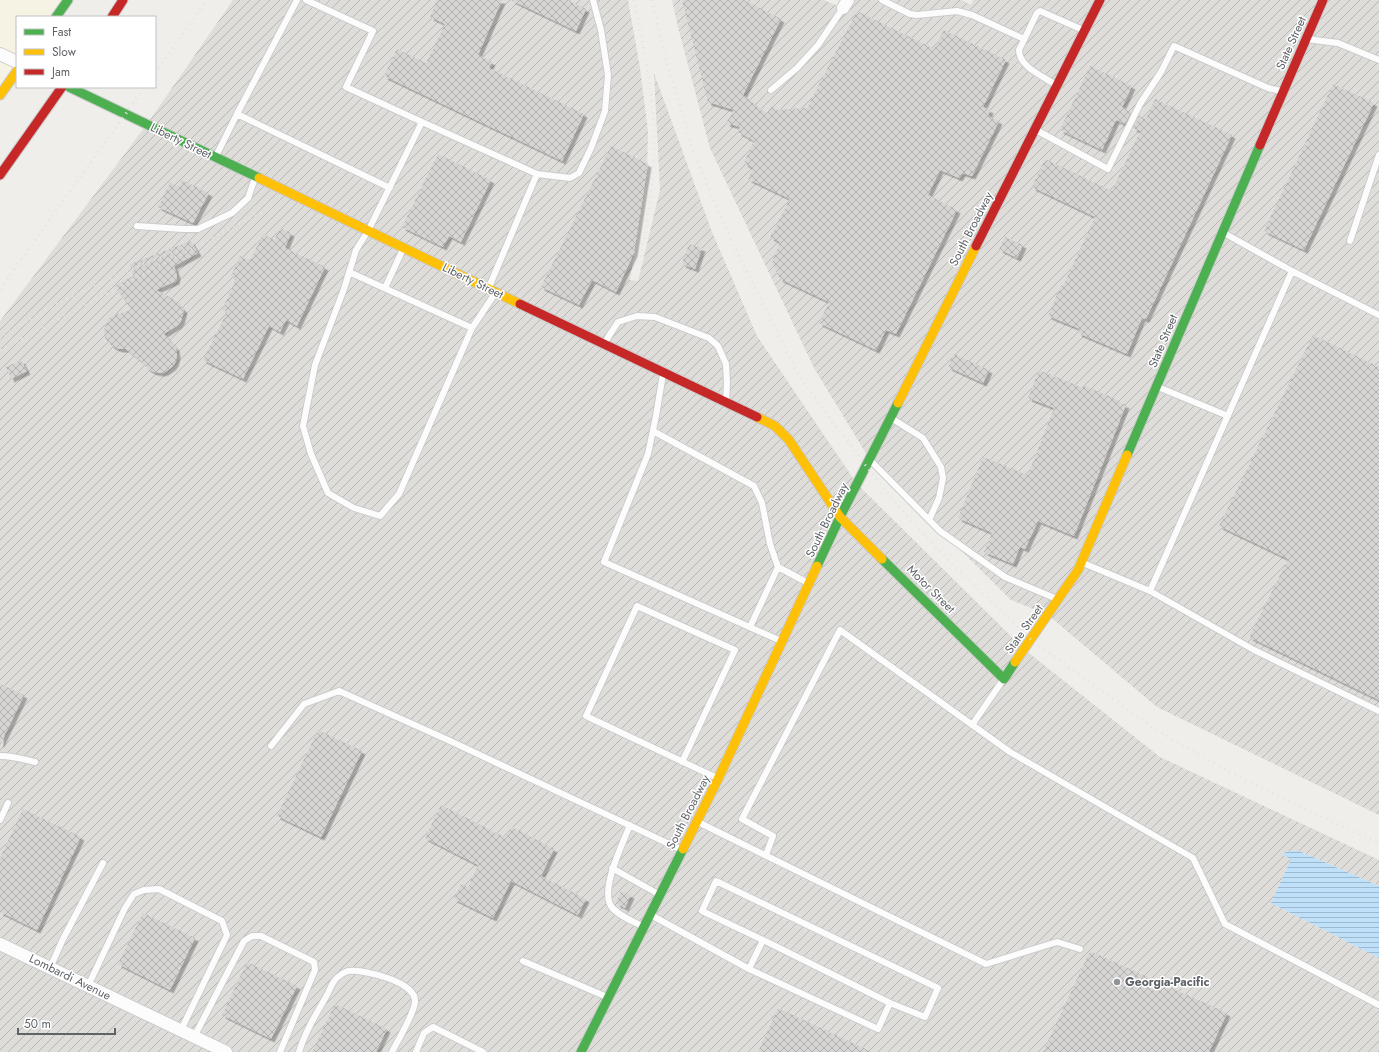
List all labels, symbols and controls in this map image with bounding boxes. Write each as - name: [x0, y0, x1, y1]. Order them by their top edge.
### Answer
- street label: State Street: [1271, 13, 1311, 72]
- legend: [16, 16, 156, 88]
- text: Fast: [52, 23, 71, 41]
- text: Slow: [52, 43, 77, 61]
- text: Jam: [50, 63, 70, 81]
- street label: Liberty Street: [147, 118, 215, 164]
- street label: South Broadway: [945, 188, 998, 269]
- street label: Liberty Street: [439, 258, 507, 304]
- street label: State Street: [1144, 311, 1182, 371]
- street label: South Broadway: [801, 479, 853, 560]
- street label: Motor Street: [903, 561, 959, 617]
- street label: State Street: [1000, 601, 1048, 657]
- street label: South Broadway: [662, 771, 715, 852]
- street label: Lombardi Avenue: [26, 949, 114, 1005]
- place label: Georgia-Pacific: [1125, 973, 1210, 991]
- marker: Georgia-Pacific: [1112, 977, 1122, 987]
- scale bar: [18, 1010, 115, 1036]
- text: 50 m: [24, 1015, 51, 1033]

